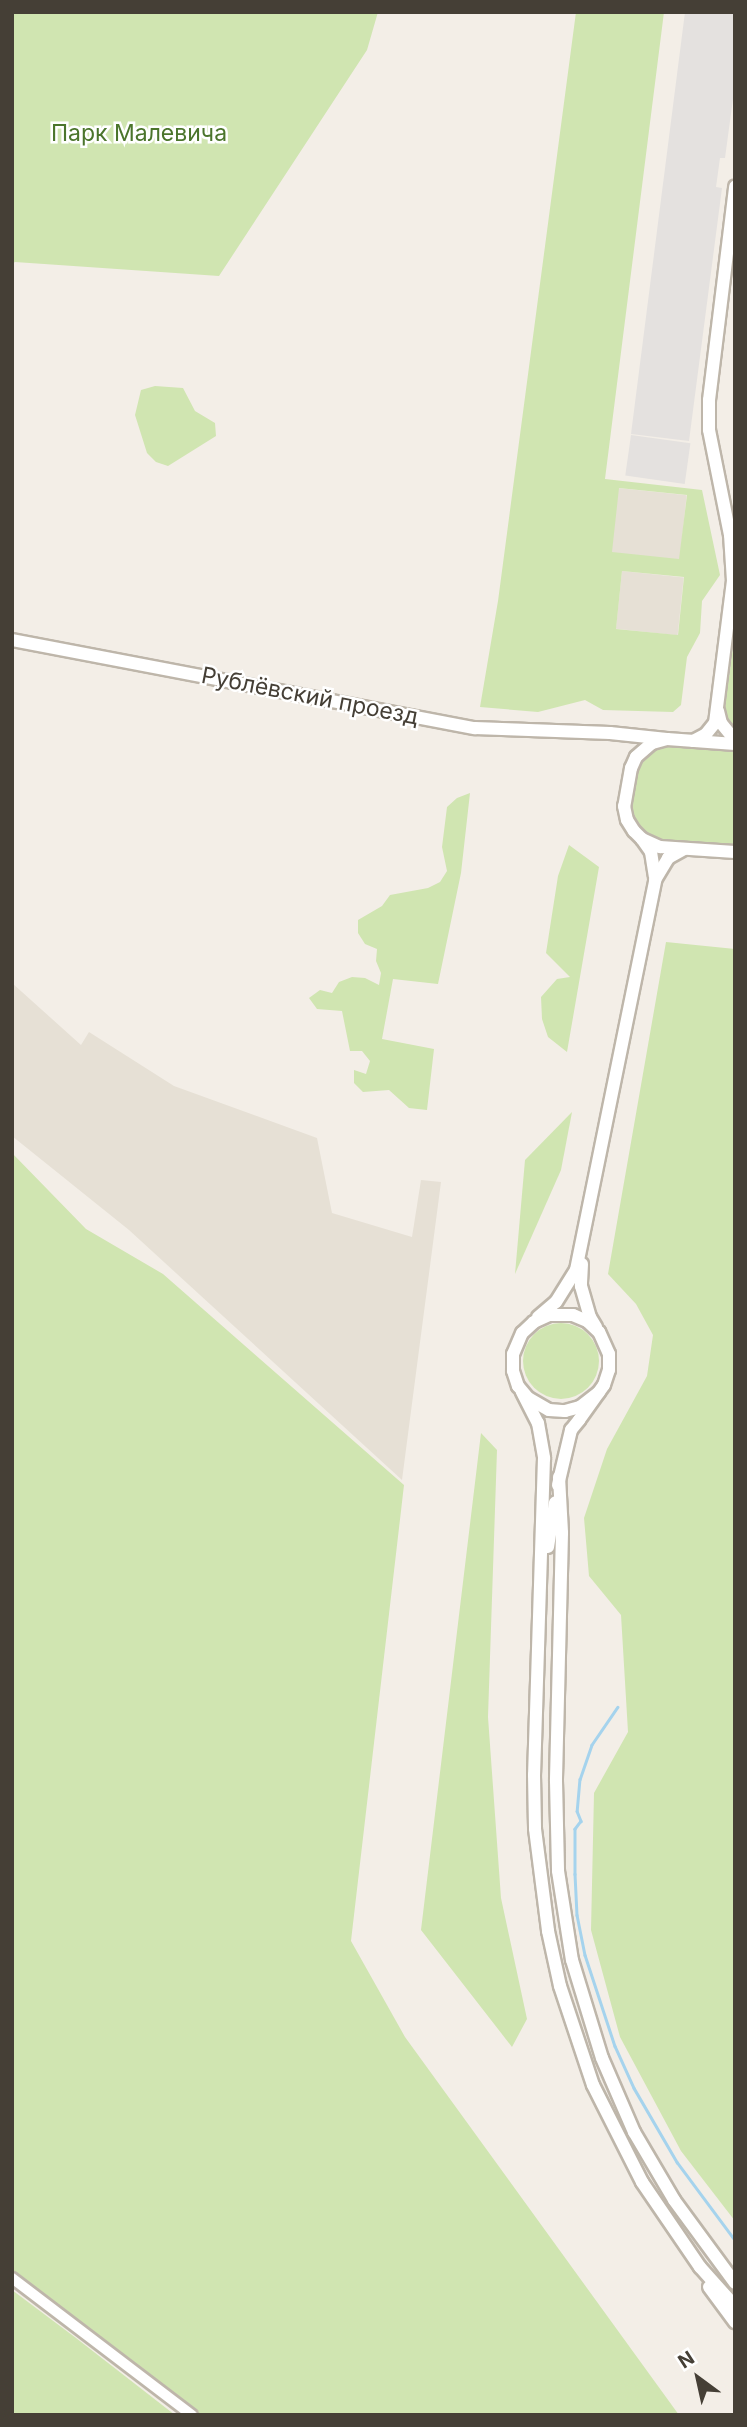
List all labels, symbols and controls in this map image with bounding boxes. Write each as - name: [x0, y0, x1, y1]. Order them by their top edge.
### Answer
- park label: Парк Малевича: [51, 119, 227, 147]
- street label: Рублёвский проезд: [199, 661, 421, 731]
- north arrow: [663, 2343, 733, 2413]
- text: N: [674, 2346, 699, 2374]

